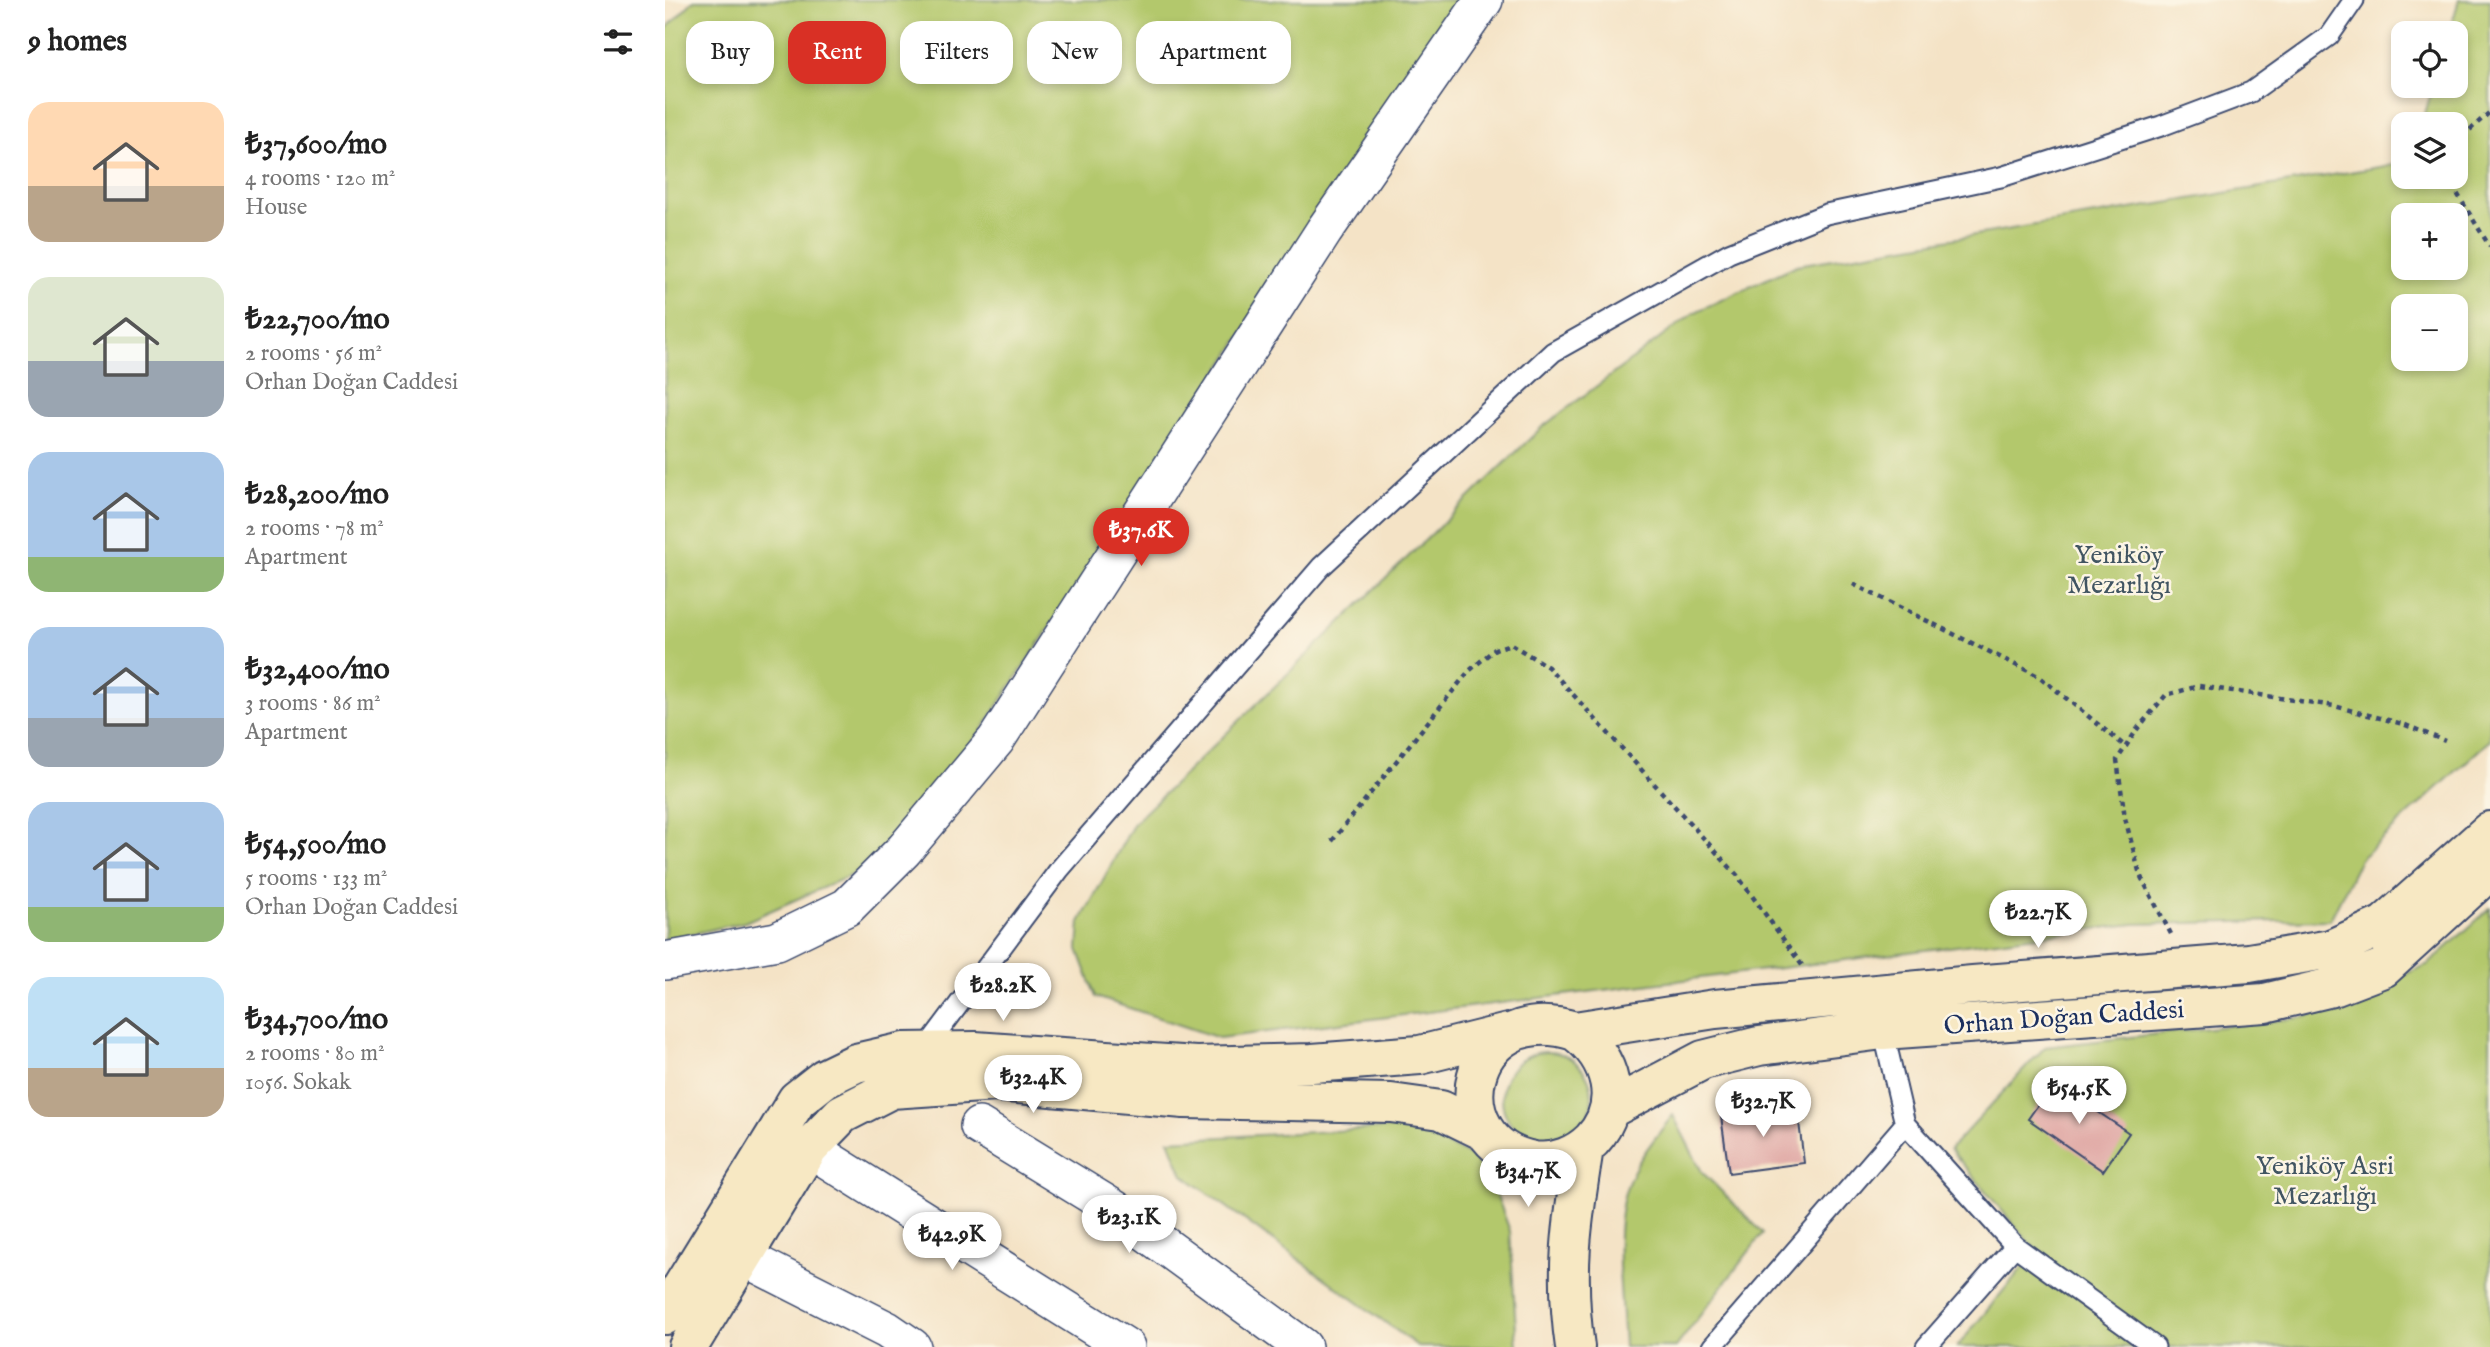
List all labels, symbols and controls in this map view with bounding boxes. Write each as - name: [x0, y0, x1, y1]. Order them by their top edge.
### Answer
- chip: Buy: [686, 21, 774, 84]
- chip: Rent: [788, 21, 886, 84]
- chip: Filters: [900, 21, 1013, 84]
- chip: New: [1027, 21, 1122, 84]
- chip: Apartment: [1136, 21, 1291, 84]
- map controls: [2391, 21, 2468, 371]
- button: locate: [2391, 21, 2468, 98]
- text: 9 homes: [28, 23, 127, 61]
- icon: filters: [599, 23, 637, 61]
- button: layers: [2391, 112, 2468, 189]
- text: ₺37,600/mo: [245, 126, 387, 164]
- icon: home: [84, 130, 168, 214]
- text: 4 rooms · 120 m²: [245, 164, 395, 193]
- text: House: [245, 193, 307, 222]
- button: +: [2391, 203, 2468, 280]
- button: −: [2391, 294, 2468, 371]
- text: ₺22,700/mo: [245, 301, 390, 339]
- icon: home: [84, 305, 168, 389]
- text: 2 rooms · 56 m²: [245, 339, 382, 368]
- text: Orhan Doğan Caddesi: [245, 368, 458, 397]
- text: ₺28,200/mo: [245, 476, 389, 514]
- icon: home: [84, 480, 168, 564]
- pin: ₺37.6K: [1084, 508, 1198, 568]
- text: 2 rooms · 78 m²: [245, 514, 384, 543]
- text: ₺37.6K: [1109, 516, 1173, 545]
- park label: Yeniköy Mezarlığı: [2067, 539, 2171, 602]
- text: Apartment: [245, 543, 348, 572]
- text: ₺32,400/mo: [245, 651, 390, 689]
- icon: home: [84, 655, 168, 739]
- text: 3 rooms · 86 m²: [245, 689, 381, 718]
- text: Apartment: [245, 718, 348, 747]
- text: ₺54,500/mo: [245, 826, 386, 864]
- icon: home: [84, 830, 168, 914]
- text: 5 rooms · 133 m²: [245, 864, 388, 893]
- pin: ₺22.7K: [1981, 890, 2095, 950]
- text: Orhan Doğan Caddesi: [245, 893, 458, 922]
- text: ₺22.7K: [2005, 898, 2071, 927]
- pin: ₺28.2K: [946, 964, 1060, 1023]
- text: ₺28.2K: [970, 971, 1036, 1000]
- street label: Orhan Doğan Caddesi: [1943, 993, 2185, 1043]
- text: ₺34,700/mo: [245, 1001, 388, 1039]
- icon: home: [84, 1005, 168, 1089]
- text: 2 rooms · 80 m²: [245, 1039, 385, 1068]
- pin: ₺32.4K: [976, 1056, 1090, 1115]
- text: ₺32.4K: [1000, 1063, 1066, 1092]
- pin: ₺54.5K: [2022, 1066, 2136, 1126]
- text: 1056. Sokak: [245, 1068, 351, 1097]
- text: ₺54.5K: [2047, 1074, 2111, 1103]
- pin: ₺32.7K: [1706, 1080, 1820, 1139]
- text: ₺32.7K: [1731, 1087, 1795, 1116]
- pin: ₺34.7K: [1471, 1150, 1585, 1209]
- park label: Yeniköy Asri Mezarlığı: [2256, 1150, 2394, 1213]
- text: ₺34.7K: [1496, 1157, 1560, 1186]
- pin: ₺23.1K: [1072, 1196, 1186, 1255]
- text: ₺23.1K: [1098, 1203, 1160, 1232]
- pin: ₺42.9K: [895, 1212, 1009, 1272]
- text: ₺42.9K: [919, 1220, 985, 1249]

